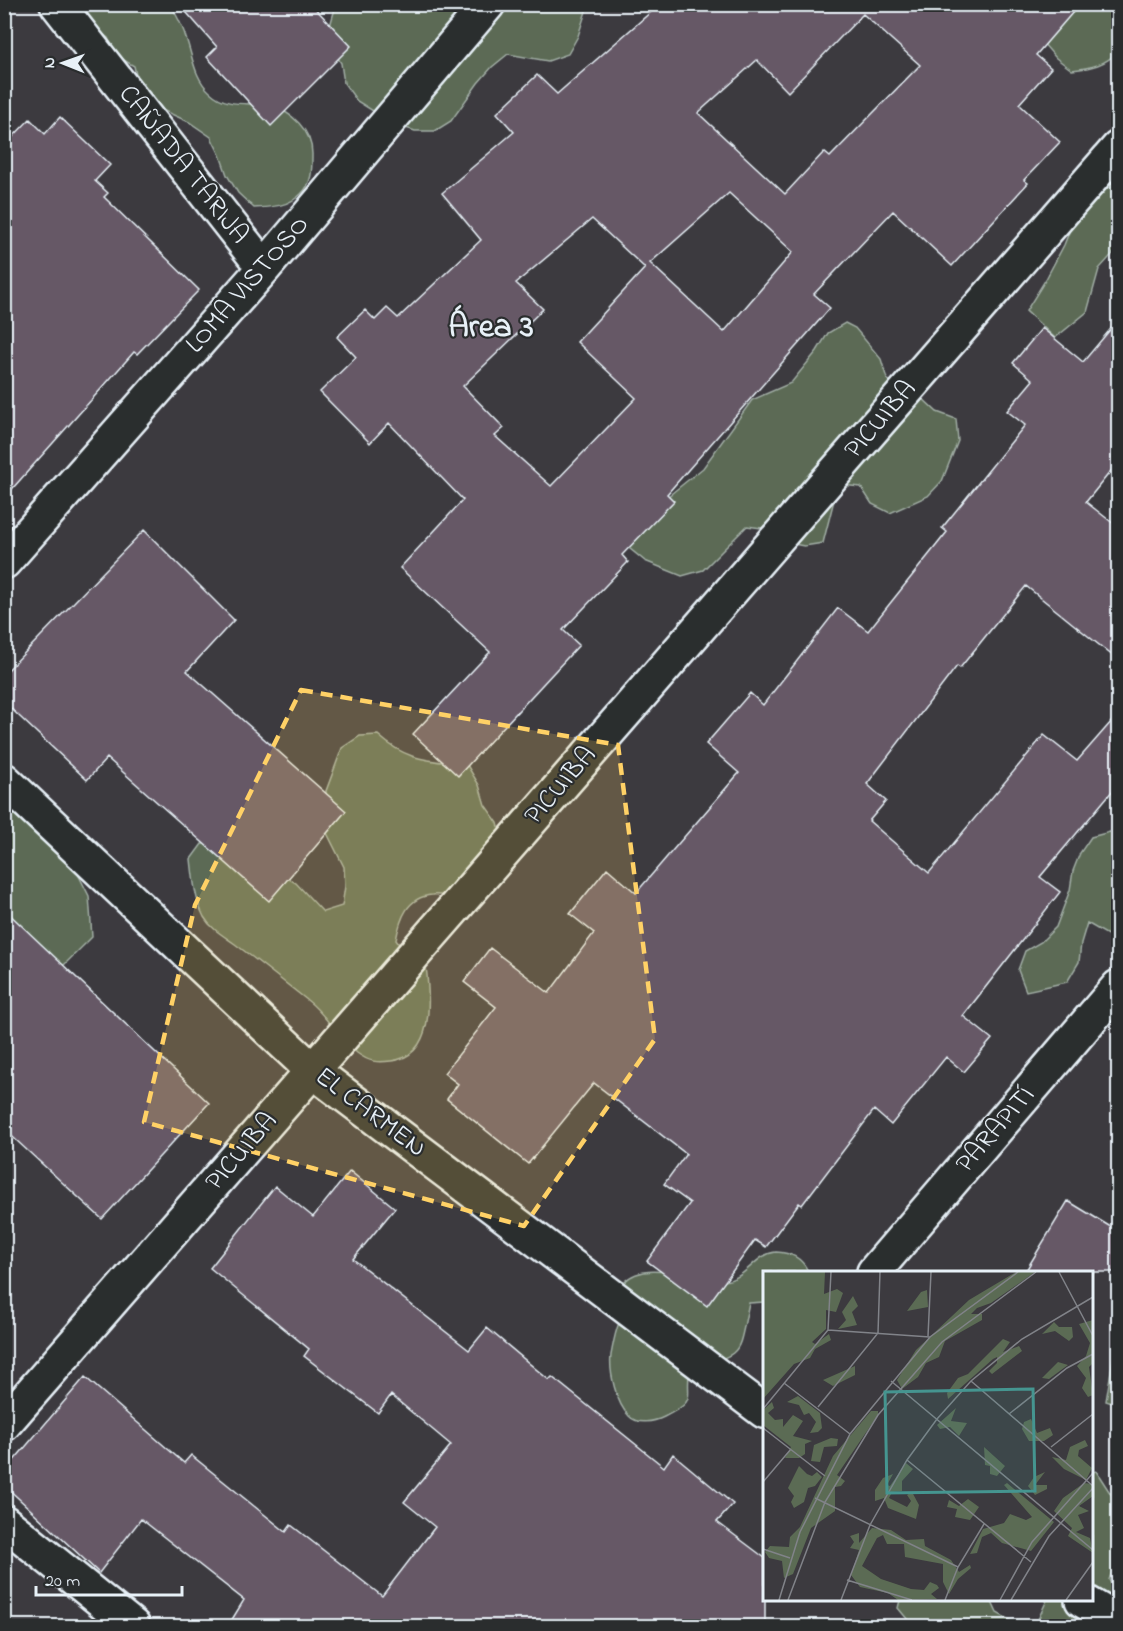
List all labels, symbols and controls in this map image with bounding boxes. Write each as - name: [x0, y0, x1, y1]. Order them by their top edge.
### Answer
- north arrow: [33, 33, 93, 93]
- text: N: [38, 57, 62, 68]
- street label: CAÑADA TARIJA: [108, 77, 258, 253]
- street label: LOMA VISTOSO: [177, 207, 319, 363]
- district label: Área 3: [448, 304, 534, 352]
- street label: PICUIBA: [836, 372, 926, 468]
- street label: PICUIBA: [516, 738, 606, 834]
- street label: EL CARMEN: [306, 1058, 434, 1168]
- street label: PARAPITÍ: [947, 1078, 1045, 1182]
- street label: PICUIBA: [197, 1104, 287, 1200]
- inset map: [763, 1271, 1093, 1601]
- scale bar: [36, 1559, 182, 1597]
- text: 20 m: [45, 1569, 80, 1595]

